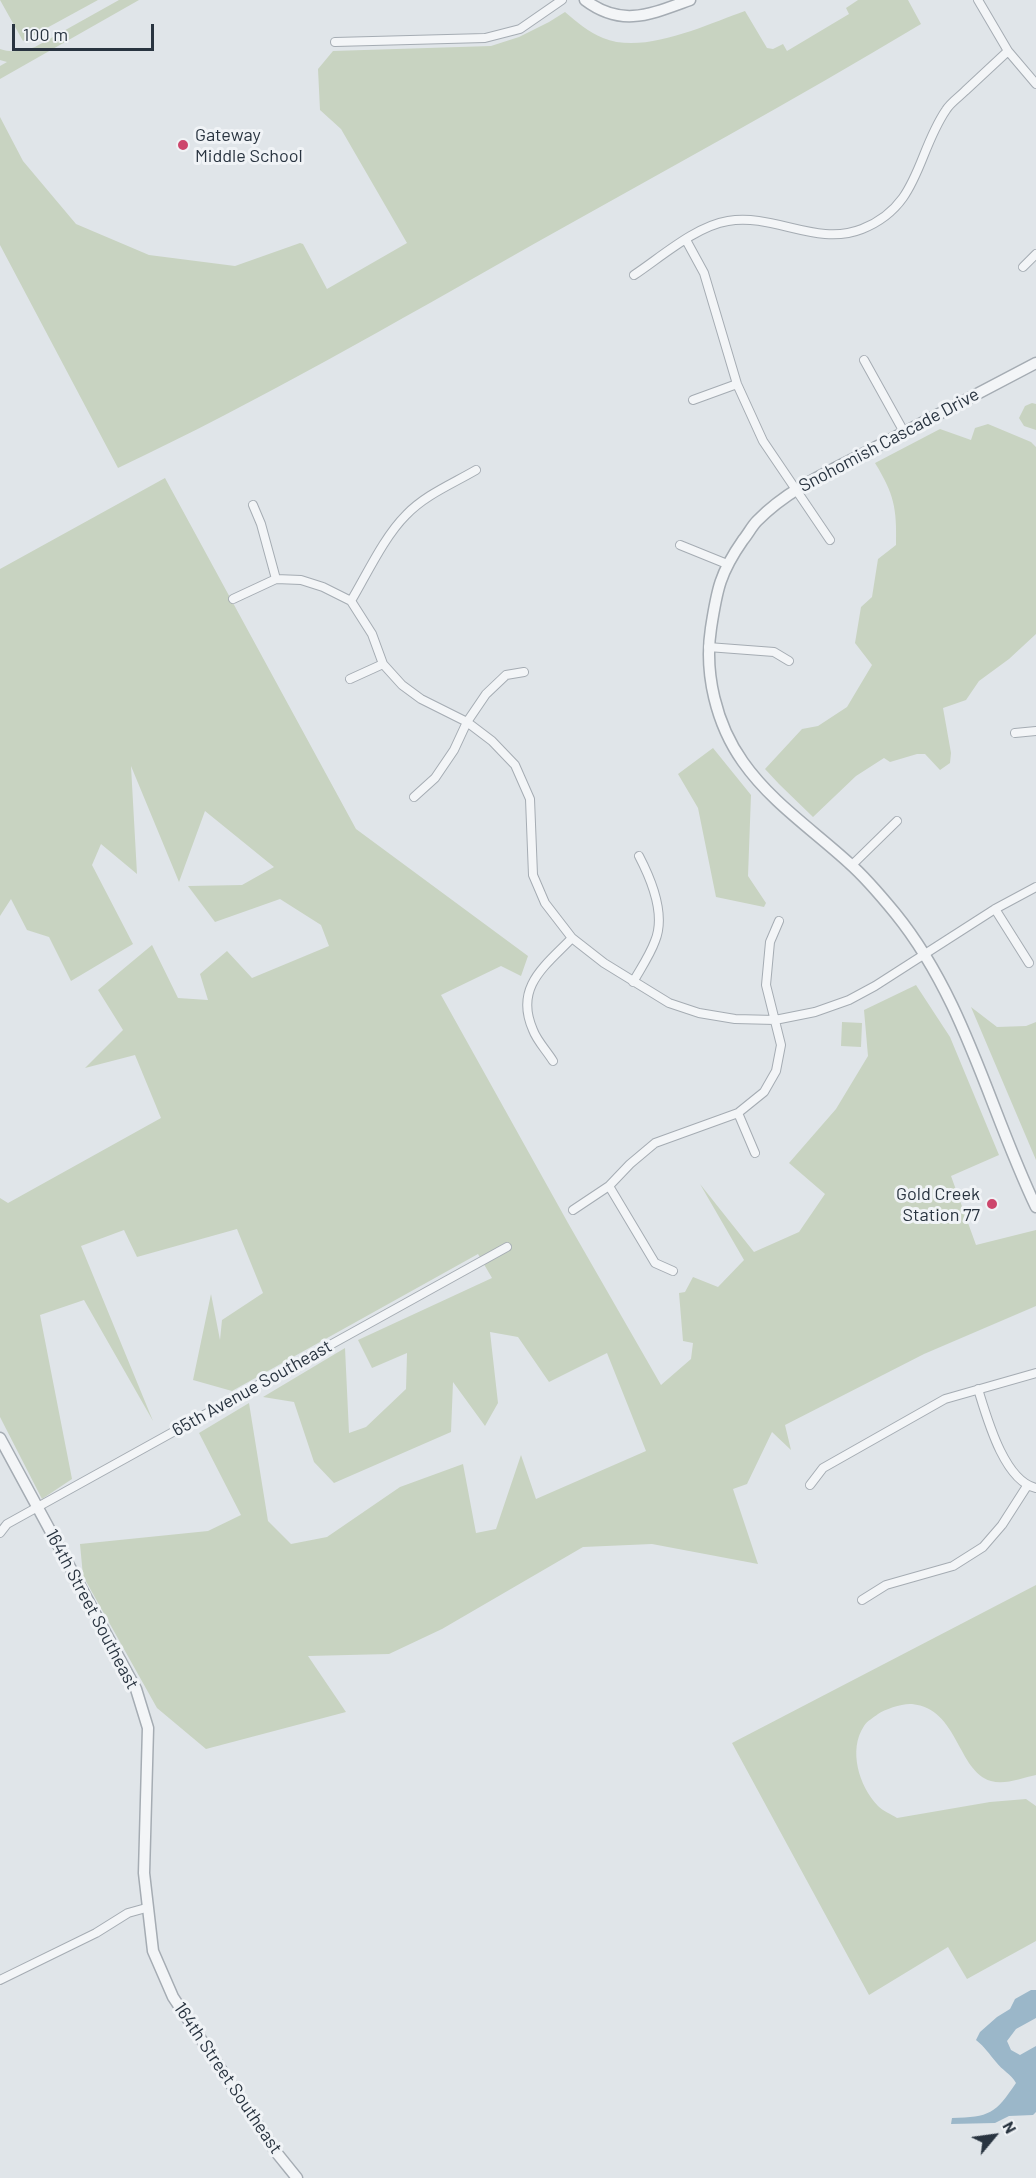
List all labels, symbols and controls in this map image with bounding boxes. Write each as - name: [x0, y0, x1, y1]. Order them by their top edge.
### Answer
- scale bar: [15, 12, 158, 50]
- text: 100 m: [23, 23, 68, 45]
- place label: Gateway Middle School: [195, 124, 303, 166]
- marker: Gateway Middle School: [176, 138, 190, 152]
- street label: Snohomish Cascade Drive: [795, 383, 983, 497]
- place label: Gold Creek Station 77: [896, 1183, 980, 1226]
- marker: Gold Creek Station 77: [985, 1197, 999, 1211]
- street label: 65th Avenue Southeast: [168, 1335, 336, 1441]
- street label: 164th Street Southeast: [41, 1525, 143, 1693]
- street label: 164th Street Southeast: [169, 1998, 287, 2158]
- north arrow: [964, 2106, 1024, 2166]
- text: N: [999, 2118, 1021, 2136]

